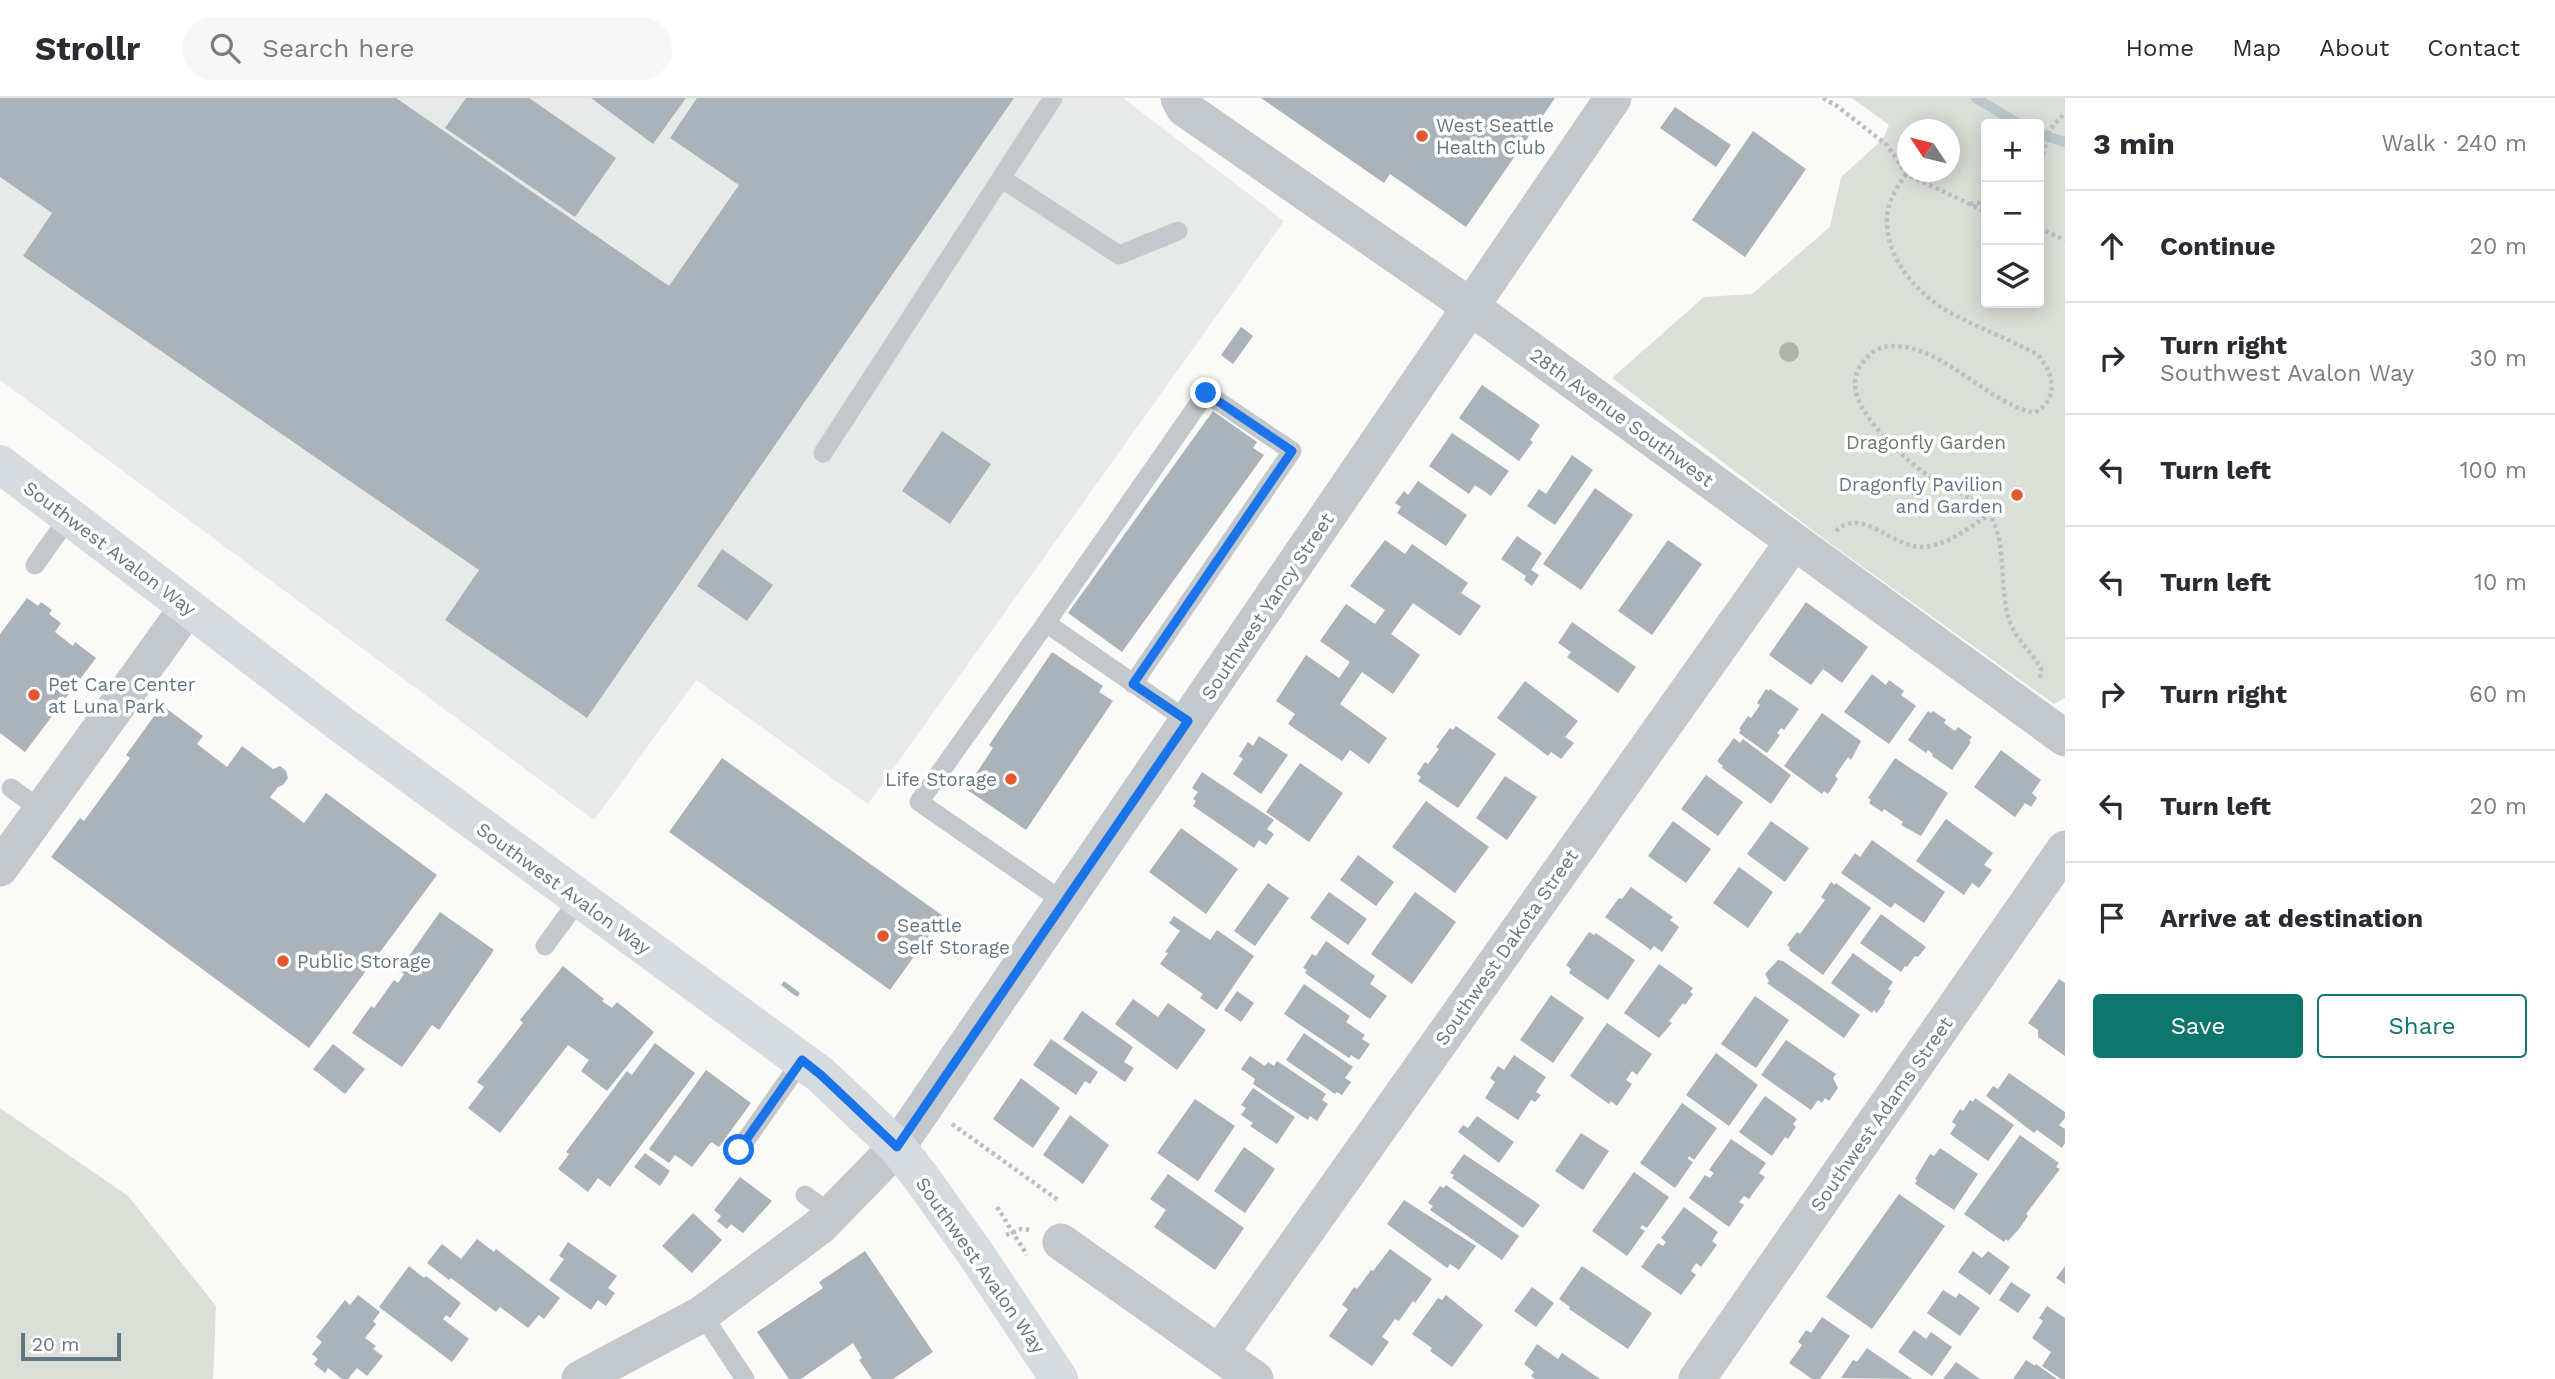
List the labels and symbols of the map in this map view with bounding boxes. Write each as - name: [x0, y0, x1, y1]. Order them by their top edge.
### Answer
- place label: West Seattle Health Club: [1436, 114, 1554, 159]
- north arrow: [1897, 119, 1960, 182]
- marker: West Seattle Health Club: [1414, 128, 1430, 144]
- street label: 28th Avenue Southwest: [1525, 343, 1718, 492]
- route end: [1190, 377, 1221, 408]
- park label: Dragonfly Garden: [1846, 431, 2006, 454]
- place label: Dragonfly Pavilion and Garden: [1838, 473, 2003, 518]
- street label: Southwest Avalon Way: [19, 476, 201, 621]
- marker: Dragonfly Pavilion and Garden: [2009, 487, 2025, 503]
- street label: Southwest Yancy Street: [1196, 509, 1339, 704]
- place label: Pet Care Center at Luna Park: [48, 673, 196, 718]
- marker: Pet Care Center at Luna Park: [26, 687, 42, 703]
- place label: Life Storage: [885, 768, 997, 791]
- marker: Life Storage: [1003, 771, 1019, 787]
- street label: Southwest Avalon Way: [472, 817, 656, 960]
- street label: Southwest Dakota Street: [1430, 845, 1583, 1050]
- place label: Seattle Self Storage: [897, 914, 1010, 959]
- marker: Seattle Self Storage: [875, 928, 891, 944]
- place label: Public Storage: [297, 950, 431, 973]
- marker: Public Storage: [275, 953, 291, 969]
- street label: Southwest Adams Street: [1805, 1013, 1957, 1216]
- route start: [723, 1134, 754, 1165]
- street label: Southwest Avalon Way: [911, 1173, 1050, 1358]
- scale bar: [21, 1330, 121, 1362]

